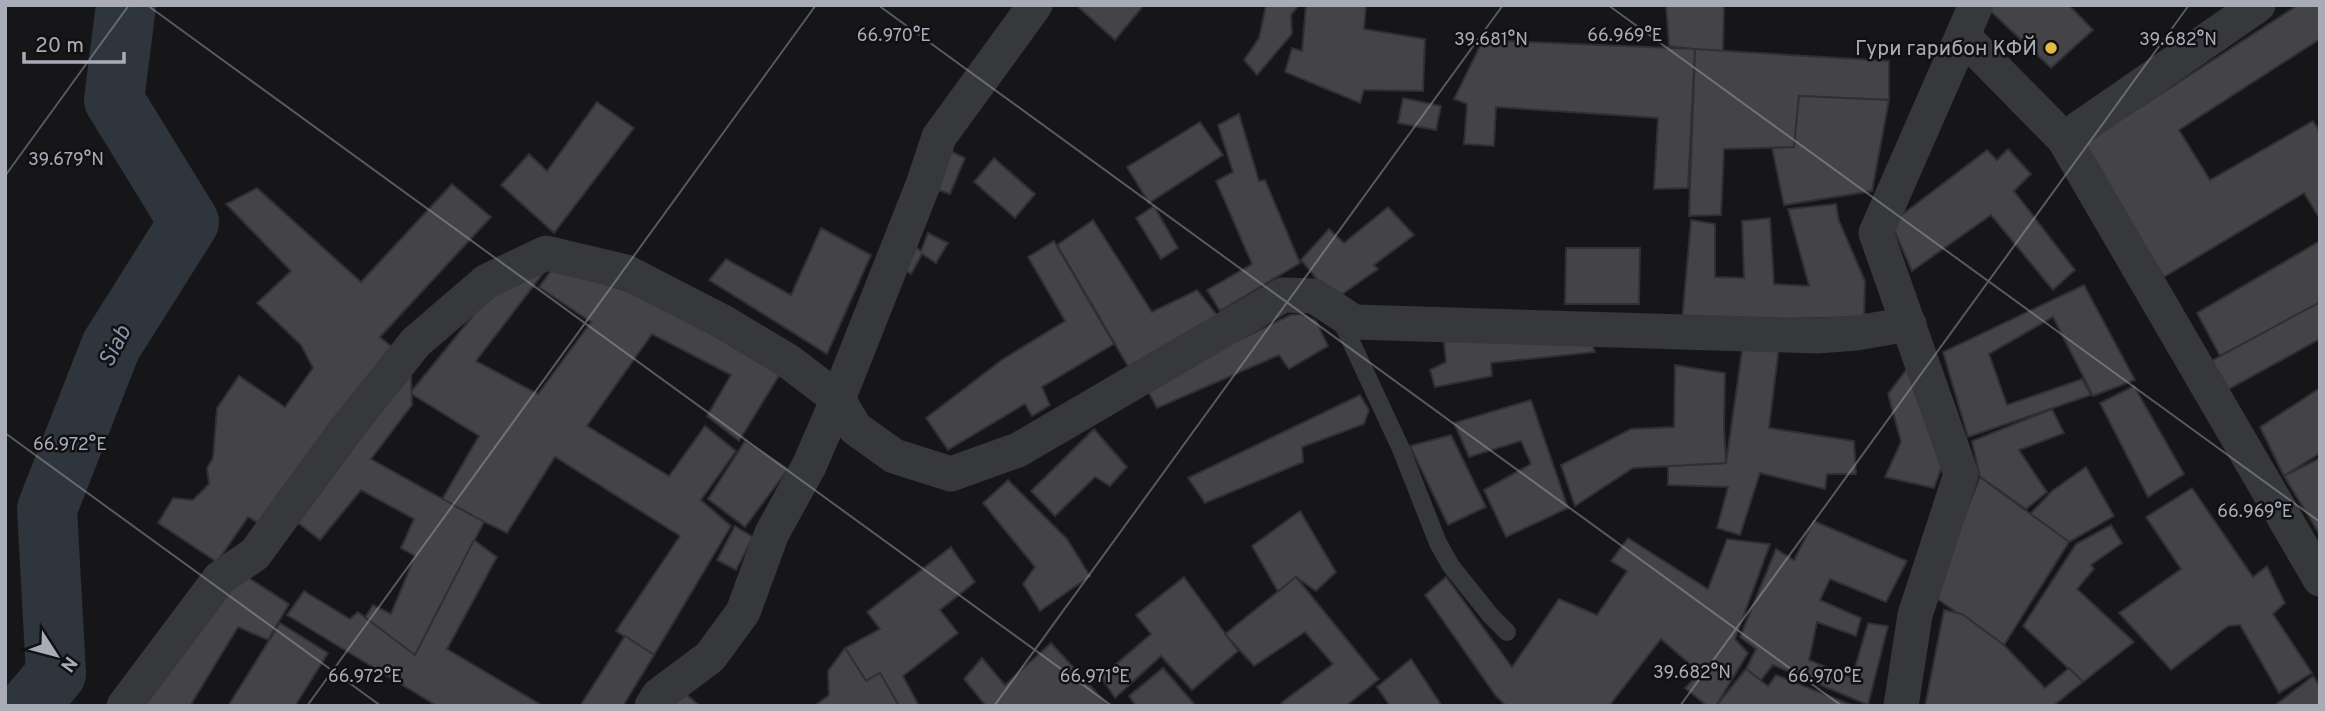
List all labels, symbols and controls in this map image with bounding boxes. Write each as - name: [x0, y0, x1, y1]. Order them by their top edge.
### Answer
- scale bar: [24, 21, 124, 65]
- text: 66.970°E: [857, 25, 931, 48]
- text: 66.969°E: [1587, 25, 1663, 48]
- text: 39.681°N: [1454, 29, 1528, 52]
- text: 39.682°N: [2139, 29, 2217, 52]
- text: 20 m: [35, 33, 84, 60]
- place label: Гури гарибон КФЙ: [1855, 35, 2037, 63]
- marker: Гури гарибон КФЙ: [2043, 40, 2059, 56]
- text: 39.679°N: [28, 149, 104, 172]
- water label: Siab: [94, 321, 139, 373]
- text: 66.972°E: [33, 434, 107, 457]
- text: 66.969°E: [2217, 501, 2293, 524]
- north arrow: [21, 620, 91, 690]
- text: N: [54, 651, 82, 676]
- text: 39.682°N: [1653, 662, 1731, 685]
- text: 66.972°E: [328, 666, 402, 689]
- text: 66.971°E: [1060, 666, 1130, 689]
- text: 66.970°E: [1788, 666, 1862, 689]

